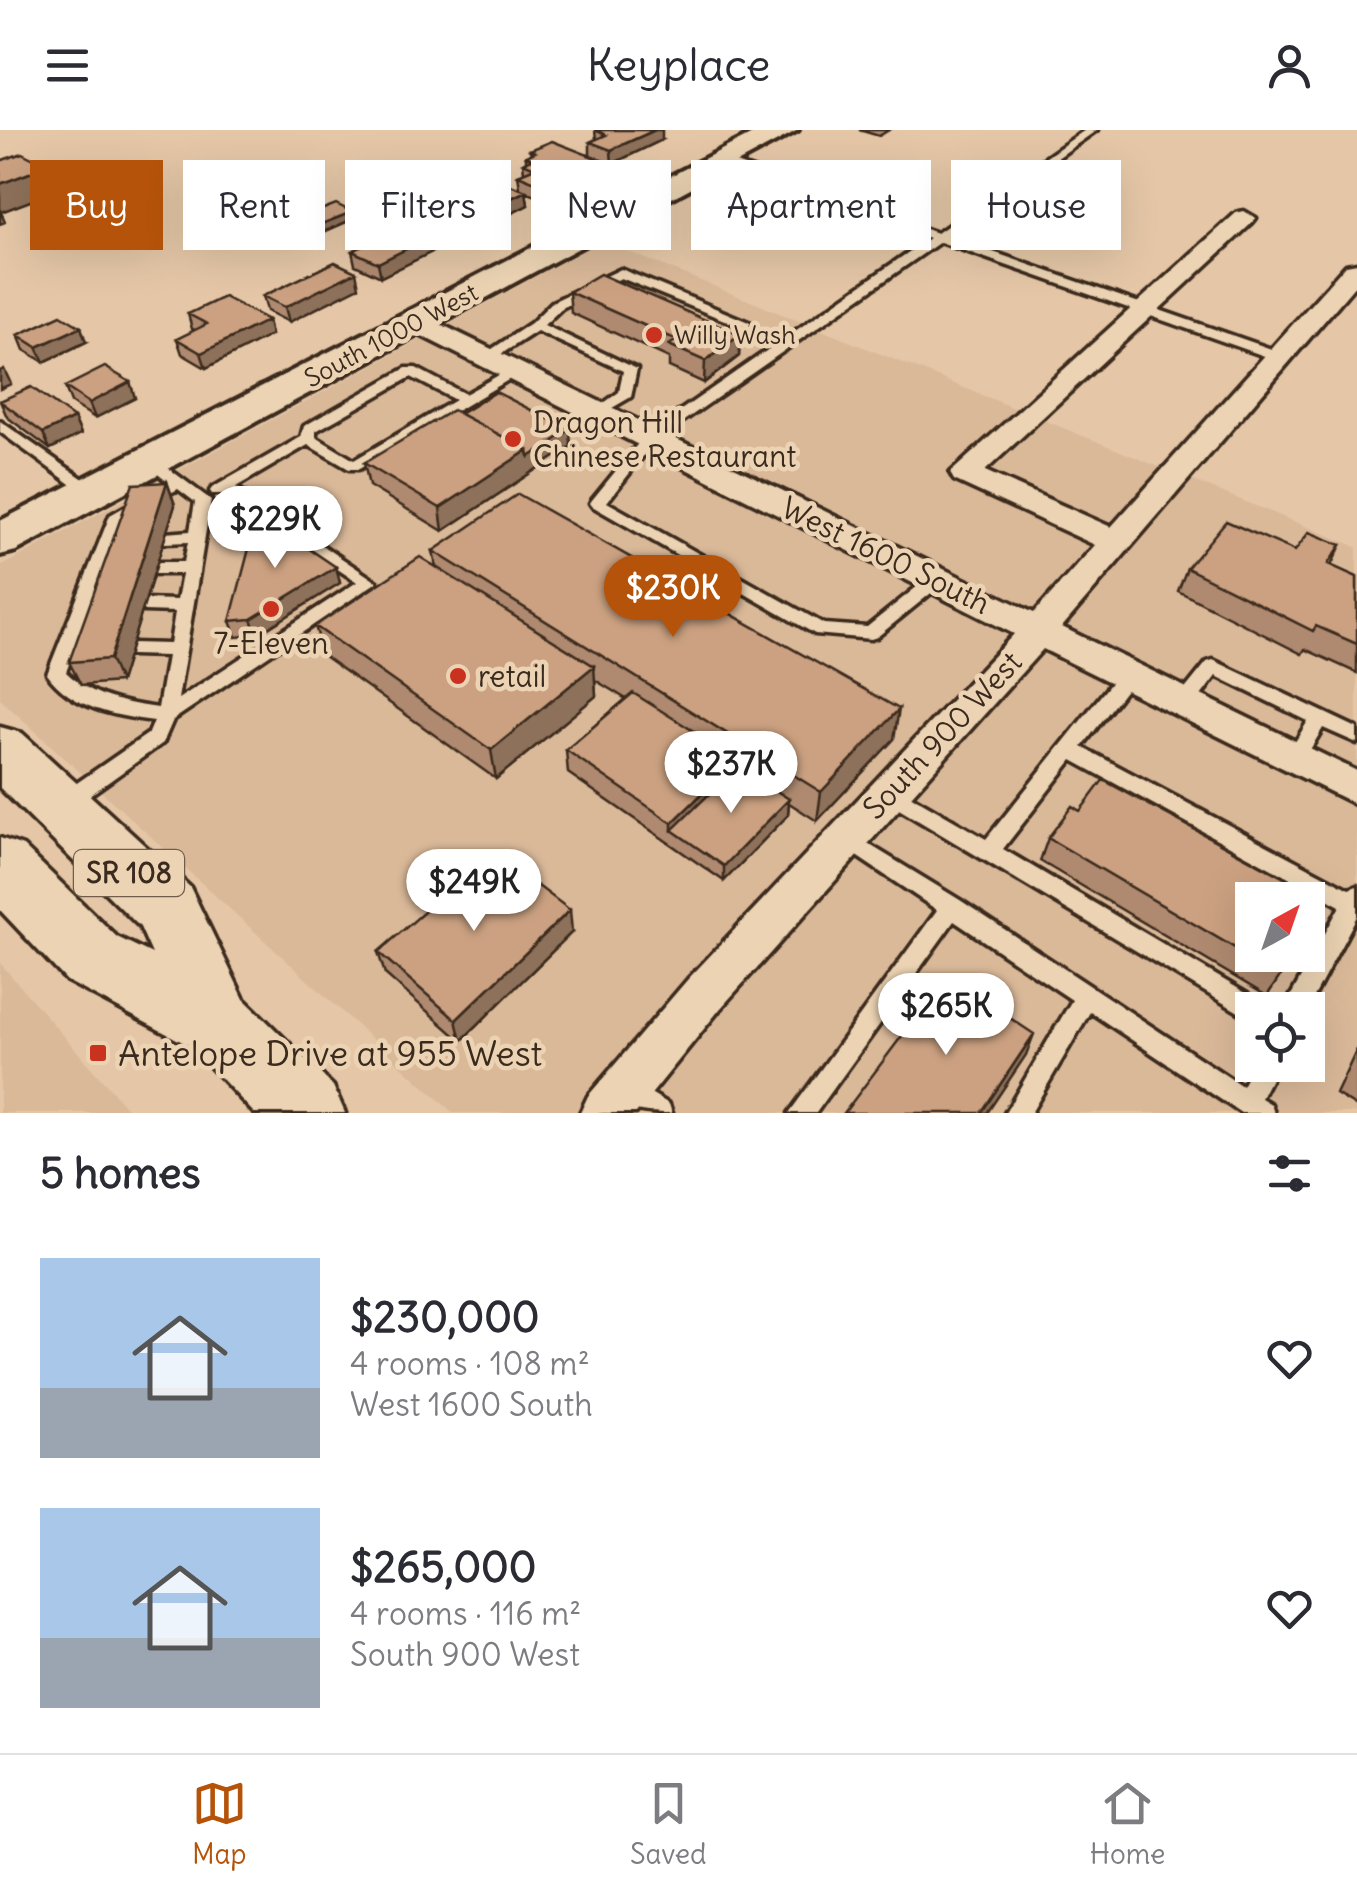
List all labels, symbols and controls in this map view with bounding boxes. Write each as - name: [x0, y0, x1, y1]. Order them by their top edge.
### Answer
- text: Keyplace: [586, 37, 771, 93]
- icon: menu: [40, 38, 95, 93]
- icon: person: [1262, 38, 1317, 93]
- chip: Buy: [30, 160, 163, 250]
- chip: Rent: [183, 160, 325, 250]
- chip: Filters: [345, 160, 511, 250]
- chip: New: [531, 160, 671, 250]
- chip: Apartment: [691, 160, 931, 250]
- chip: House: [951, 160, 1121, 250]
- street label: South 1000 West: [299, 276, 483, 394]
- place label: Willy Wash: [674, 319, 796, 351]
- marker: Willy Wash: [643, 324, 665, 346]
- place label: Dragon Hill Chinese Restaurant: [533, 403, 796, 475]
- marker: Dragon Hill Chinese Restaurant: [502, 428, 524, 450]
- pin: $229K: [205, 486, 345, 571]
- street label: West 1600 South: [775, 488, 997, 622]
- text: $229K: [230, 498, 320, 539]
- pin: $230K: [603, 555, 743, 640]
- text: $230K: [626, 567, 720, 608]
- marker: 7-Eleven: [260, 598, 282, 620]
- place label: 7-Eleven: [213, 624, 329, 662]
- street label: South 900 West: [855, 643, 1029, 827]
- place label: retail: [478, 657, 546, 695]
- marker: retail: [447, 665, 469, 687]
- pin: $237K: [661, 731, 801, 816]
- text: $237K: [687, 743, 775, 784]
- pin: $249K: [404, 849, 544, 934]
- road number: SR 108: [74, 850, 184, 896]
- text: $249K: [428, 861, 520, 902]
- north arrow: [1235, 882, 1325, 972]
- map controls: [1235, 882, 1325, 1082]
- pin: $265K: [876, 973, 1016, 1058]
- text: $265K: [900, 985, 992, 1026]
- button: locate: [1235, 992, 1325, 1082]
- place label: Antelope Drive at 955 West: [118, 1031, 543, 1075]
- marker: Antelope Drive at 955 West: [87, 1042, 109, 1064]
- icon: filters: [1262, 1146, 1317, 1201]
- text: 5 homes: [40, 1147, 201, 1199]
- text: $230,000: [350, 1291, 540, 1343]
- icon: home: [120, 1298, 240, 1418]
- icon: heart: [1262, 1331, 1317, 1386]
- text: 4 rooms · 108 m²: [350, 1343, 590, 1384]
- text: West 1600 South: [350, 1384, 593, 1425]
- text: $265,000: [350, 1541, 536, 1593]
- icon: home: [120, 1548, 240, 1668]
- icon: heart: [1262, 1581, 1317, 1636]
- text: 4 rooms · 116 m²: [350, 1593, 581, 1634]
- text: South 900 West: [350, 1634, 580, 1675]
- tab: Map: [192, 1776, 247, 1872]
- tab: Saved: [630, 1776, 707, 1872]
- tab: Home: [1090, 1776, 1165, 1872]

